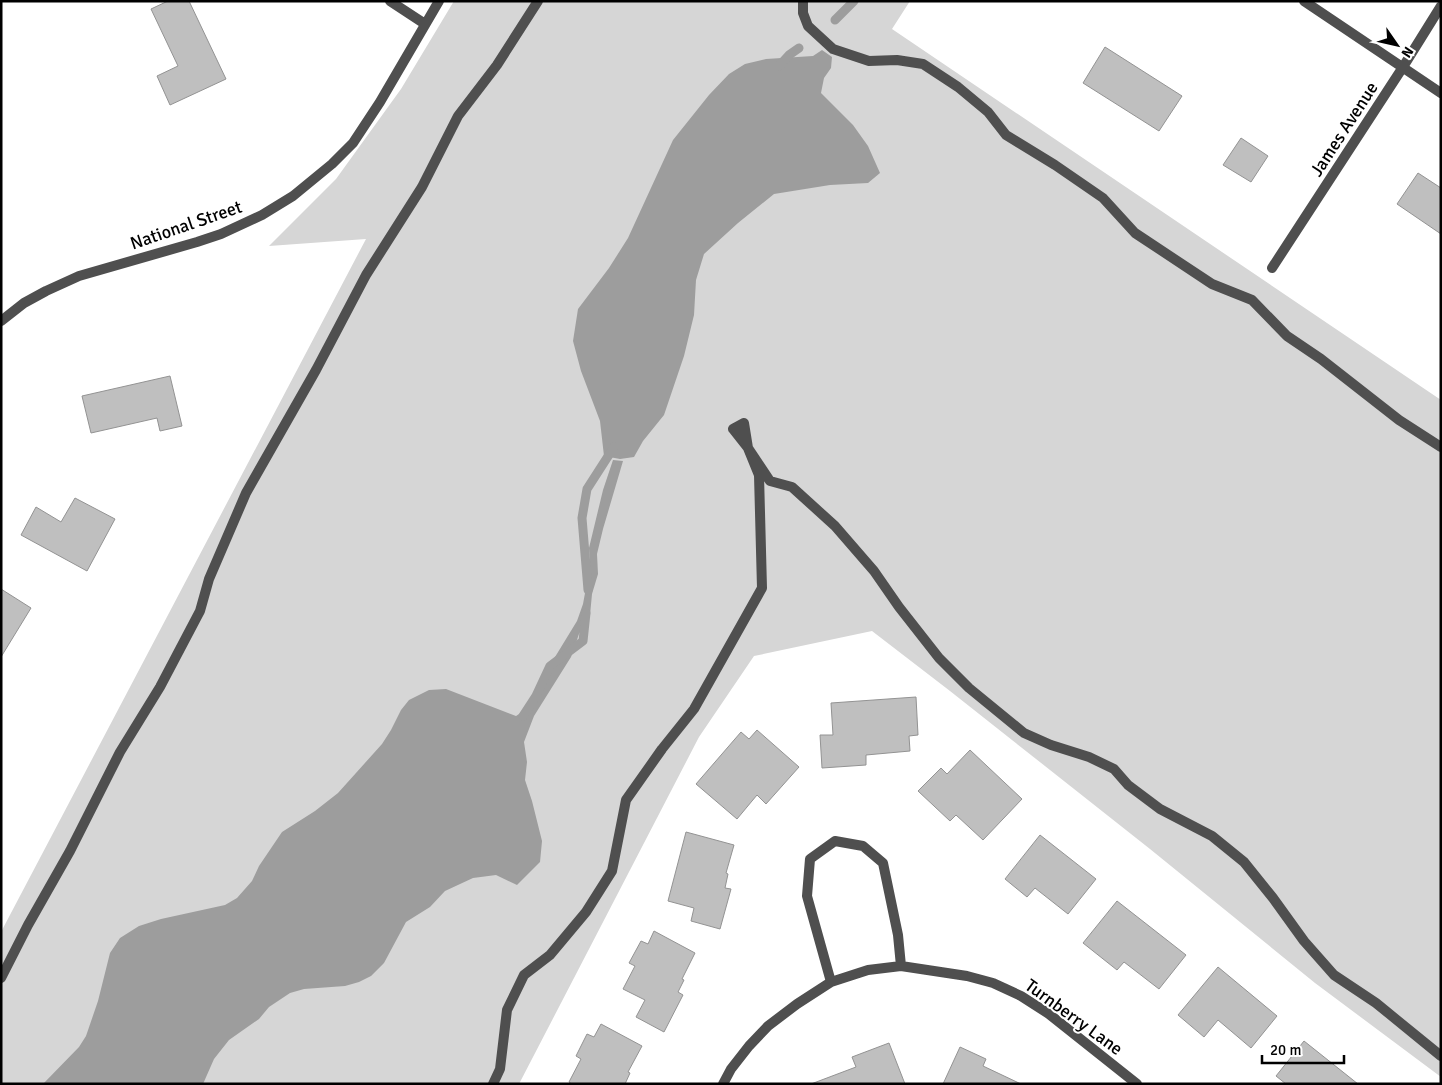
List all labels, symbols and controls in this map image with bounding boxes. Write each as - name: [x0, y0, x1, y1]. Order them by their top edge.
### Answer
- north arrow: [1372, 20, 1422, 70]
- text: N: [1398, 43, 1417, 61]
- street label: James Avenue: [1305, 78, 1383, 180]
- street label: National Street: [127, 196, 245, 254]
- street label: Turnberry Lane: [1021, 974, 1127, 1060]
- scale bar: [1262, 1032, 1344, 1064]
- text: 20 m: [1270, 1041, 1301, 1059]

